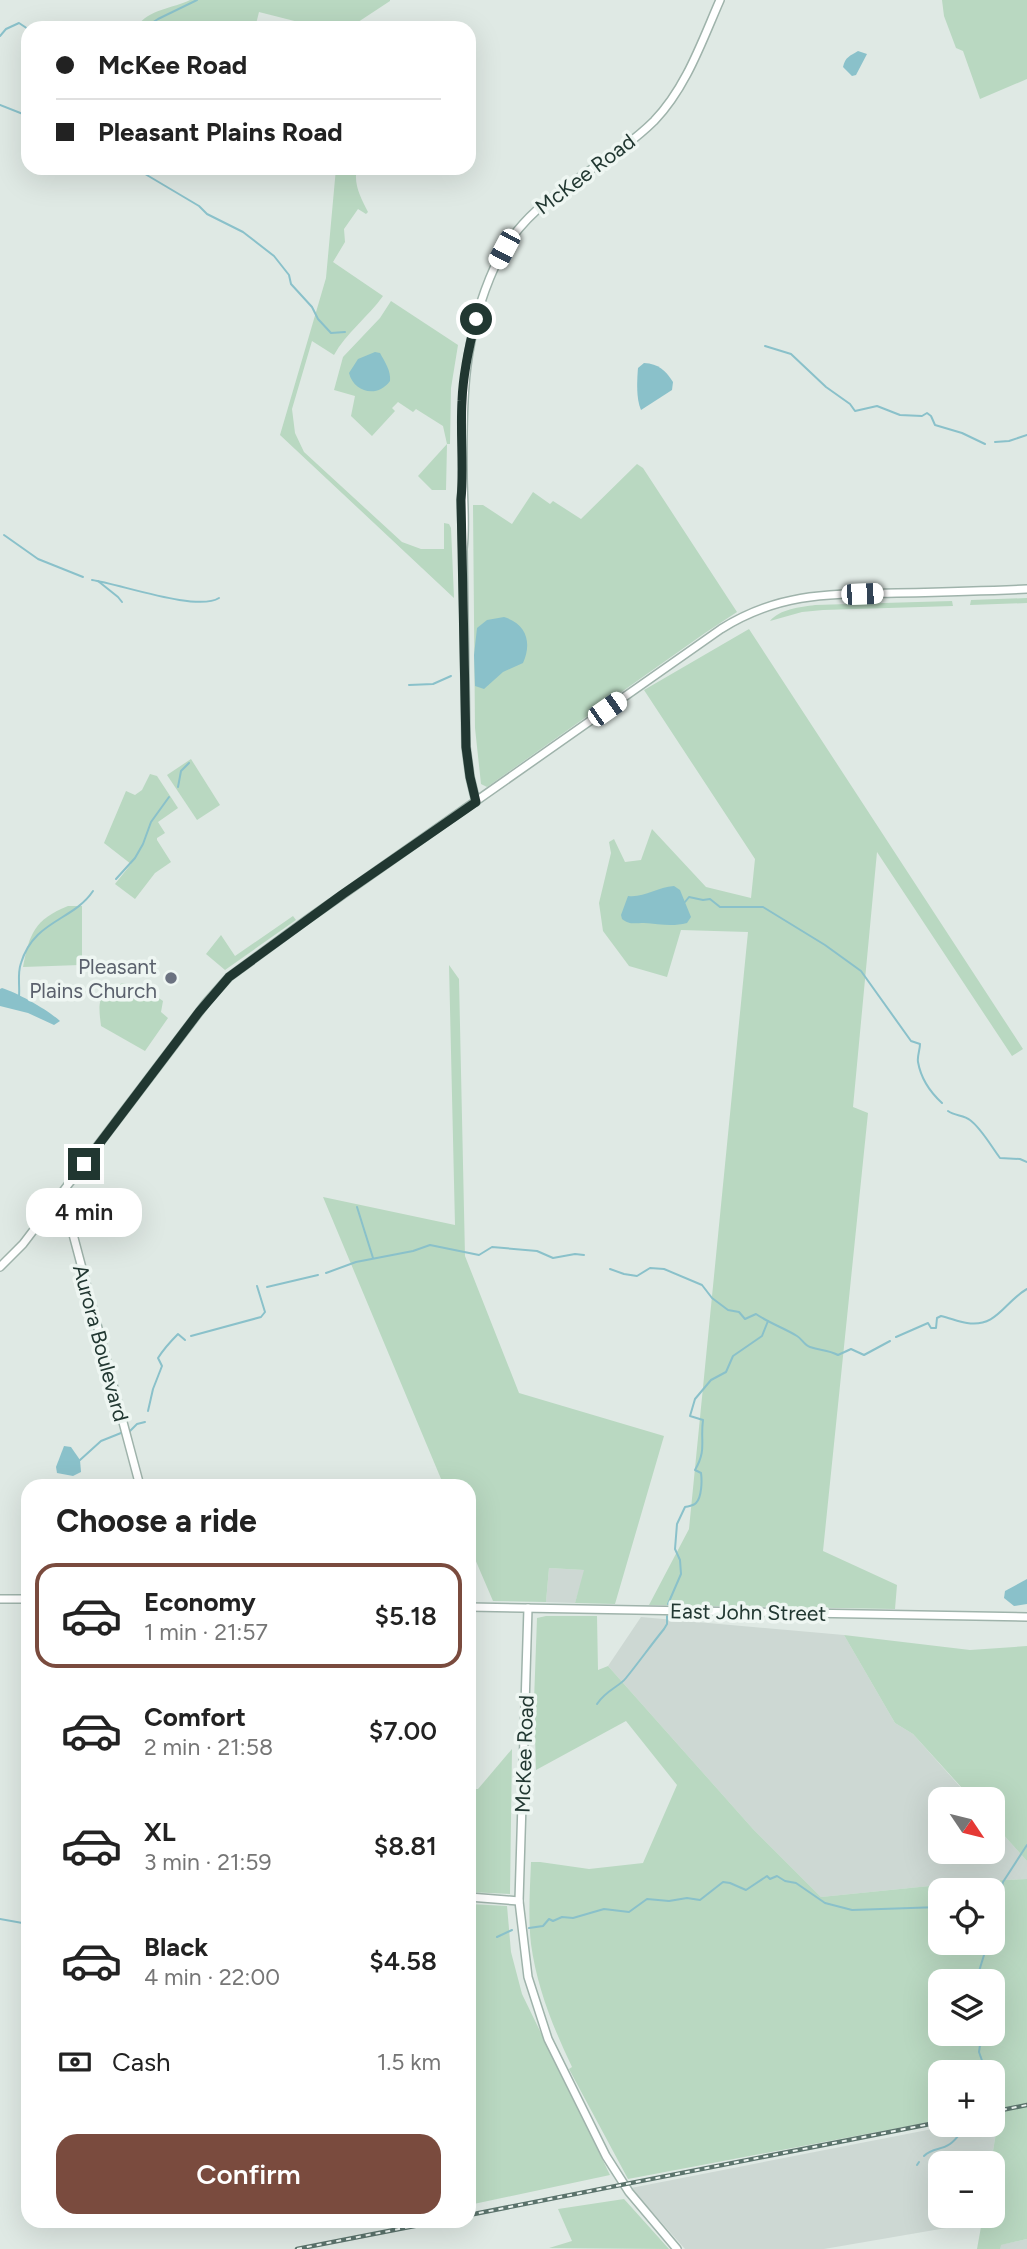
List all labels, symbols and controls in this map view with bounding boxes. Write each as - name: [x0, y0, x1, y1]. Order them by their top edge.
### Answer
- text: McKee Road: [98, 49, 247, 81]
- text: Pleasant Plains Road: [98, 116, 343, 148]
- street label: McKee Road: [530, 128, 640, 220]
- car: [485, 226, 524, 272]
- route start: [460, 303, 492, 335]
- car: [841, 583, 884, 605]
- car: [584, 688, 631, 730]
- place label: Pleasant Plains Church: [29, 954, 157, 1003]
- marker: Pleasant Plains Church: [163, 970, 179, 986]
- route end: [68, 1148, 100, 1180]
- callout: 4 min: [26, 1188, 142, 1238]
- text: 4 min: [55, 1198, 113, 1226]
- street label: Aurora Boulevard: [68, 1262, 134, 1424]
- text: Choose a ride: [56, 1502, 257, 1540]
- icon: car: [60, 1584, 123, 1647]
- text: Economy: [144, 1586, 256, 1618]
- street label: East John Street: [670, 1598, 826, 1626]
- text: $5.18: [375, 1600, 437, 1632]
- text: 1 min · 21:57: [144, 1618, 268, 1646]
- street label: McKee Road: [509, 1694, 539, 1814]
- icon: car: [60, 1699, 123, 1762]
- text: Comfort: [144, 1701, 246, 1733]
- text: $7.00: [369, 1715, 437, 1747]
- text: 2 min · 21:58: [144, 1733, 273, 1761]
- north arrow: [928, 1787, 1004, 1864]
- map controls: [928, 1787, 1005, 2228]
- icon: car: [60, 1814, 123, 1877]
- text: XL: [144, 1816, 176, 1848]
- text: $8.81: [374, 1830, 437, 1862]
- text: 3 min · 21:59: [144, 1848, 272, 1876]
- button: locate: [928, 1878, 1005, 1955]
- icon: car: [60, 1929, 123, 1992]
- text: Black: [144, 1931, 208, 1963]
- text: $4.58: [369, 1945, 437, 1977]
- text: 4 min · 22:00: [144, 1963, 280, 1991]
- button: layers: [928, 1969, 1005, 2046]
- icon: cash: [56, 2043, 94, 2081]
- text: Cash: [112, 2046, 171, 2078]
- text: 1.5 km: [377, 2048, 441, 2076]
- button: +: [928, 2060, 1005, 2137]
- button: Confirm: [56, 2134, 441, 2214]
- button: −: [928, 2151, 1005, 2228]

